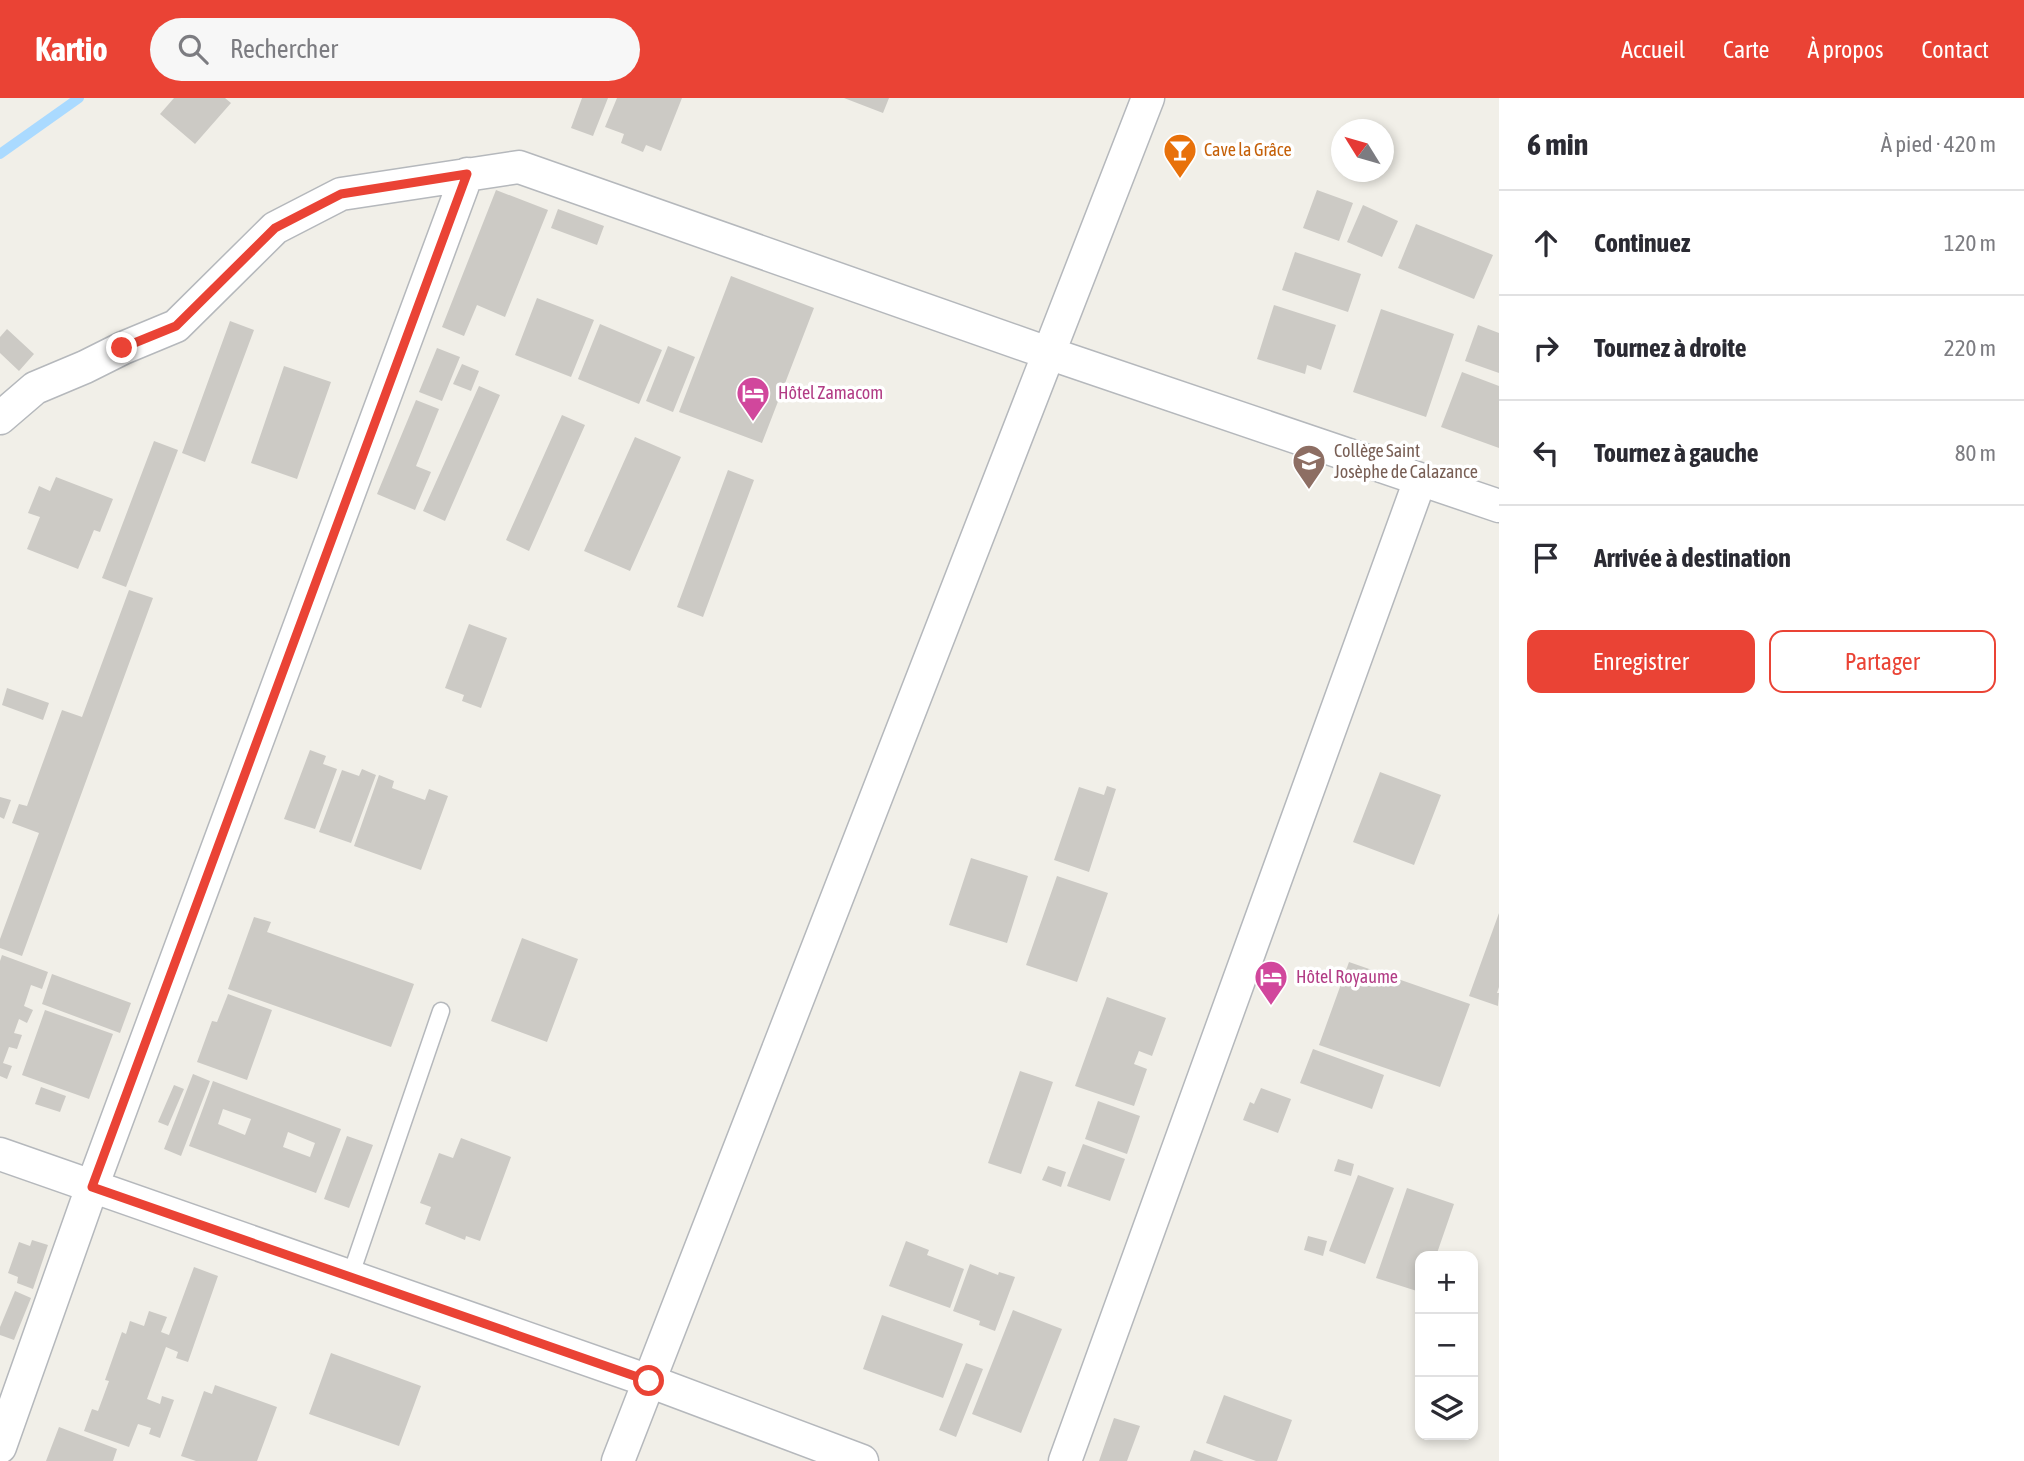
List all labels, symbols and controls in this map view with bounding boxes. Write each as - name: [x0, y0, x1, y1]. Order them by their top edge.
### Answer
- search box: [150, 18, 640, 81]
- text: Kartio: [35, 30, 108, 68]
- icon: search: [174, 30, 212, 68]
- text: Rechercher: [230, 34, 338, 64]
- text: Accueil: [1621, 36, 1685, 63]
- text: Carte: [1723, 36, 1769, 63]
- text: À propos: [1807, 36, 1883, 63]
- text: Contact: [1921, 36, 1989, 63]
- north arrow: [1331, 119, 1394, 182]
- text: 6 min: [1527, 127, 1588, 161]
- bar icon: Cave la Grâce: [1161, 131, 1199, 180]
- text: À pied · 420 m: [1881, 131, 1996, 157]
- place label: Cave la Grâce: [1204, 139, 1292, 160]
- icon: ahead: [1527, 224, 1565, 262]
- text: Continuez: [1594, 228, 1690, 258]
- text: 120 m: [1944, 230, 1996, 256]
- icon: right: [1527, 329, 1565, 367]
- route end: [106, 332, 137, 363]
- text: Tournez à droite: [1594, 333, 1747, 363]
- text: 220 m: [1944, 335, 1996, 361]
- hotel icon: Hôtel Zamacom: [734, 374, 772, 423]
- place label: Hôtel Zamacom: [778, 382, 883, 403]
- icon: left: [1527, 434, 1565, 472]
- text: Tournez à gauche: [1594, 438, 1759, 468]
- place label: Collège Saint Josèphe de Calazance: [1334, 440, 1478, 482]
- text: 80 m: [1955, 440, 1996, 466]
- school or university icon: Collège Saint Josèphe de Calazance: [1290, 442, 1328, 491]
- icon: arrive: [1527, 539, 1565, 577]
- text: Arrivée à destination: [1594, 543, 1791, 573]
- button: Enregistrer: [1527, 630, 1755, 693]
- button: Partager: [1769, 630, 1996, 693]
- hotel icon: Hôtel Royaume: [1252, 958, 1290, 1007]
- place label: Hôtel Royaume: [1296, 966, 1398, 987]
- map controls: [1415, 1251, 1478, 1440]
- button: +: [1415, 1251, 1478, 1314]
- button: −: [1415, 1314, 1478, 1377]
- route start: [633, 1365, 664, 1396]
- button: layers: [1415, 1377, 1478, 1440]

